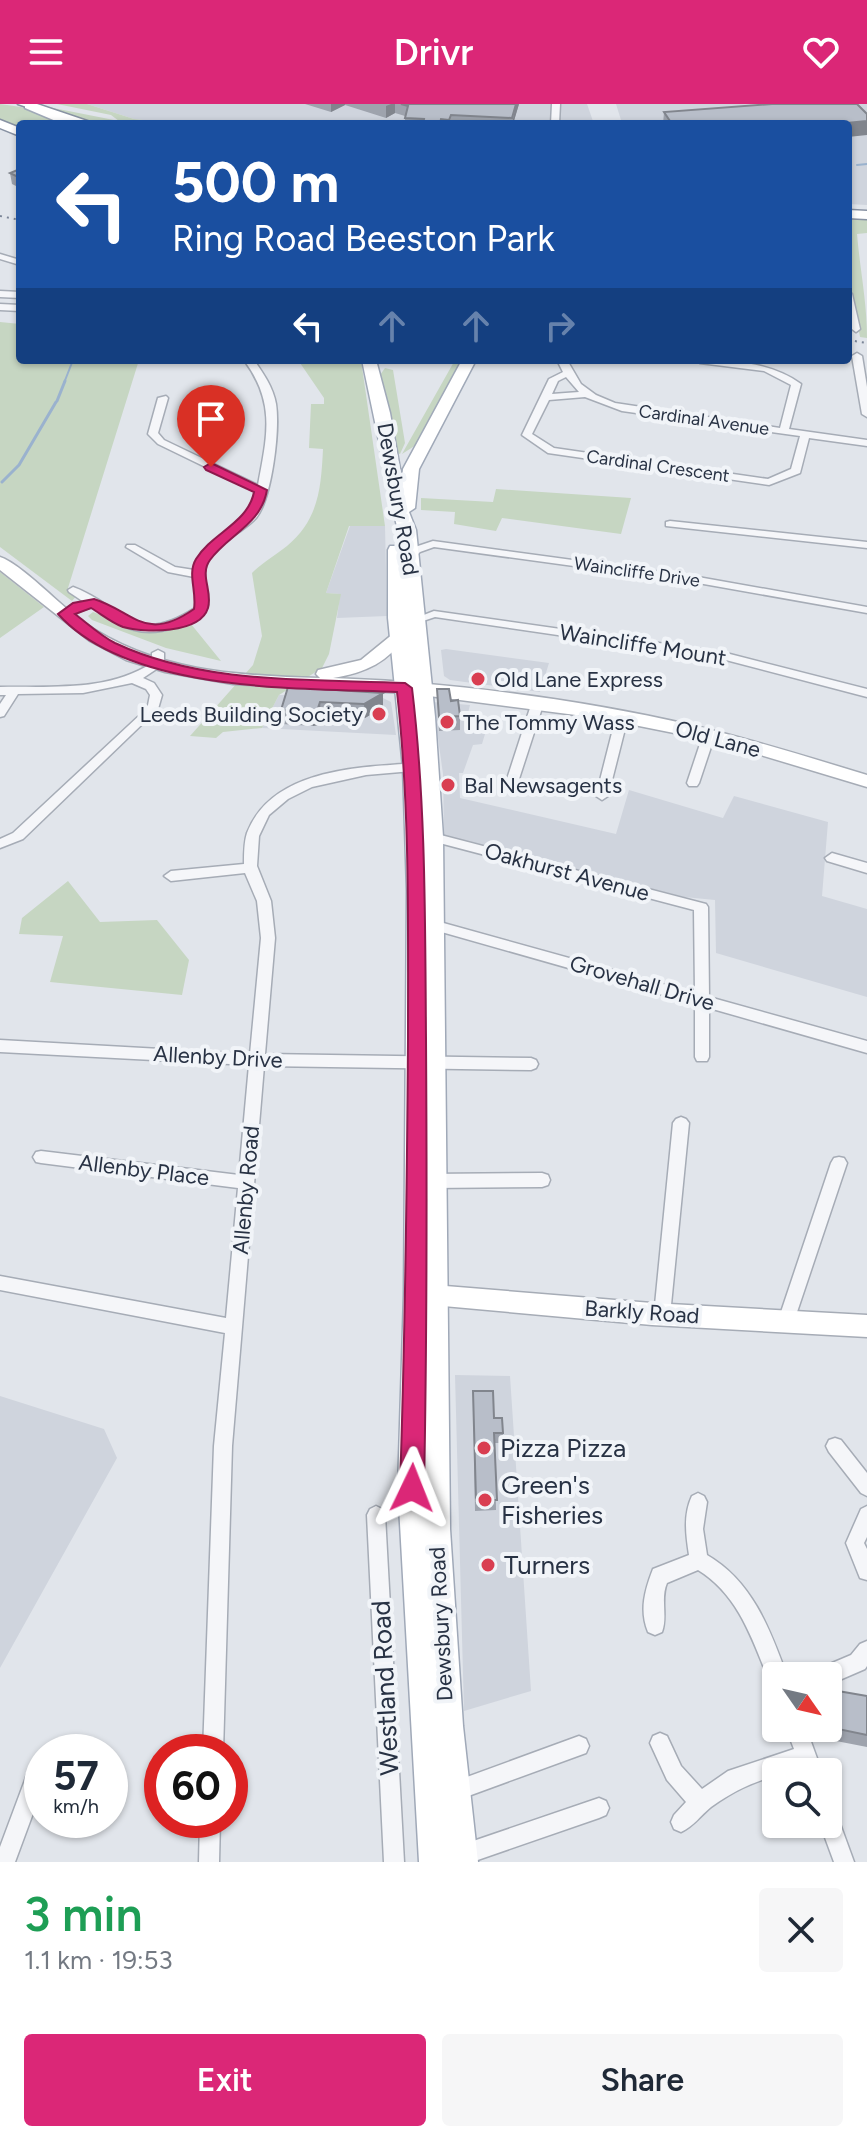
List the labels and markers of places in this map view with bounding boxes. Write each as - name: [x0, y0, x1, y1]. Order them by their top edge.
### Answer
- pin: [177, 385, 245, 467]
- place label: Old Lane Express: [494, 666, 663, 693]
- marker: Old Lane Express: [469, 670, 487, 688]
- place label: Leeds Building Society: [140, 701, 363, 728]
- marker: Leeds Building Society: [370, 705, 388, 723]
- place label: The Tommy Wass: [463, 709, 635, 736]
- marker: The Tommy Wass: [438, 713, 456, 731]
- place label: Bal Newsagents: [464, 772, 622, 799]
- marker: Bal Newsagents: [439, 776, 457, 794]
- place label: Pizza Pizza: [500, 1432, 626, 1464]
- marker: Pizza Pizza: [475, 1439, 493, 1457]
- place label: Green's Fisheries: [501, 1469, 603, 1531]
- marker: Green's Fisheries: [476, 1491, 494, 1509]
- place label: Turners: [504, 1549, 590, 1581]
- marker: Turners: [479, 1556, 497, 1574]

